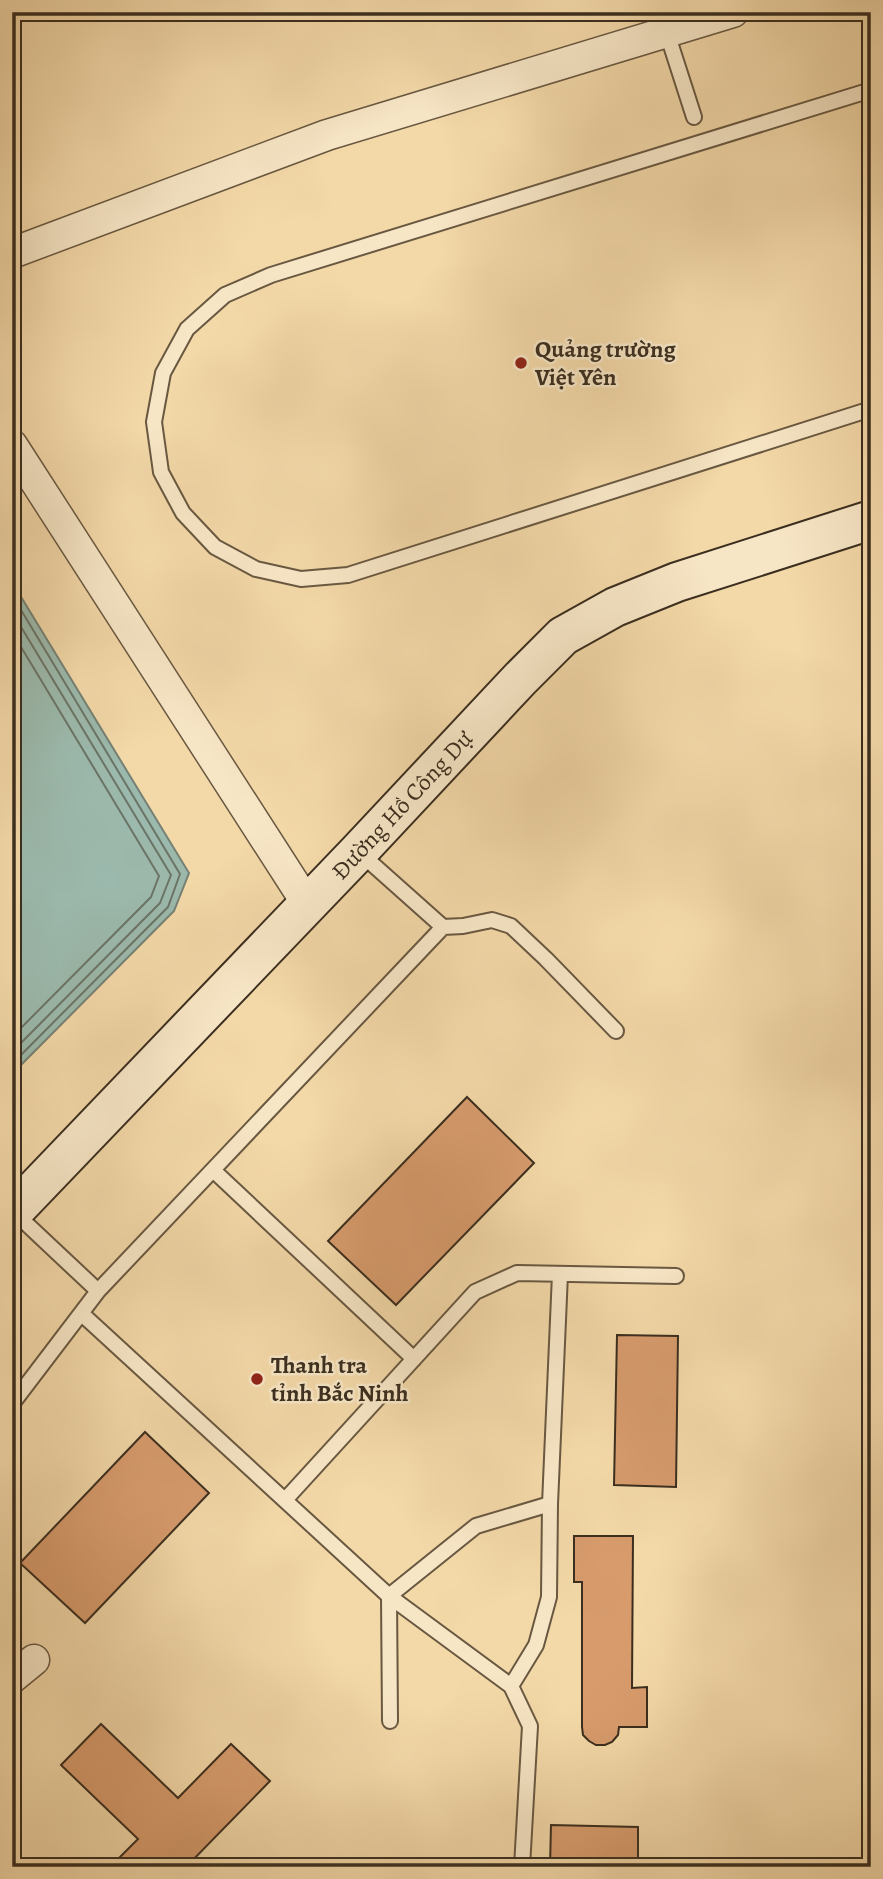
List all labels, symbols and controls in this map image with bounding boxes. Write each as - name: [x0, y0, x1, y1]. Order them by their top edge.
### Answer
- place label: Quảng trường Việt Yên: [534, 333, 676, 393]
- marker: Quảng trường Việt Yên: [513, 355, 529, 371]
- street label: Đường Hồ Công Dự: [324, 723, 480, 887]
- place label: Thanh tra tỉnh Bắc Ninh: [271, 1349, 409, 1409]
- marker: Thanh tra tỉnh Bắc Ninh: [249, 1371, 265, 1387]

